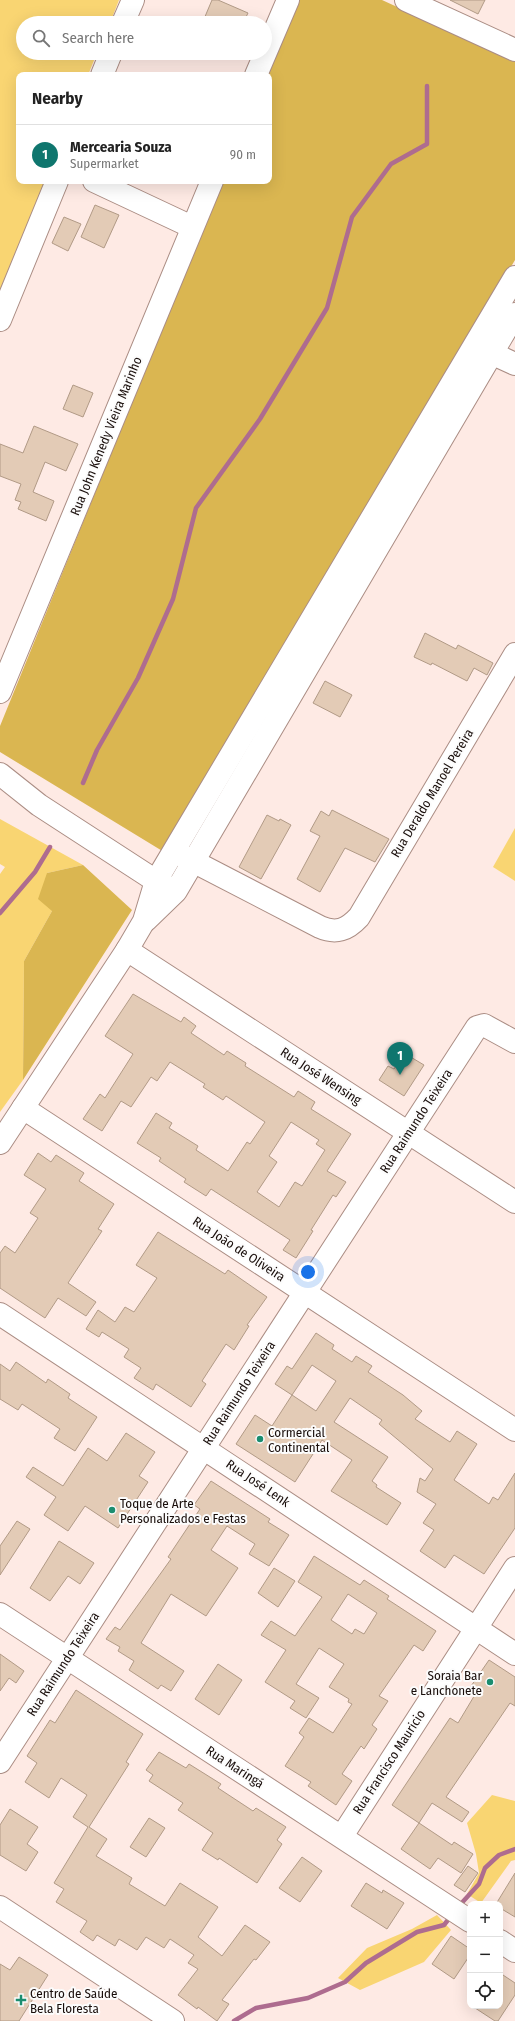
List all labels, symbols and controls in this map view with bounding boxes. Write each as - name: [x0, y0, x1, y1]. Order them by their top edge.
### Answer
- search box: [16, 16, 272, 60]
- icon: search: [30, 27, 52, 49]
- text: Search here: [62, 29, 134, 47]
- text: Nearby: [32, 88, 83, 109]
- text: Mercearia Souza: [70, 138, 172, 156]
- text: 1: [42, 147, 48, 162]
- text: 90 m: [230, 147, 256, 162]
- text: Supermarket: [70, 156, 139, 171]
- street label: Rua John Kenedy Vieira Marinho: [67, 354, 145, 518]
- street label: Rua Deraldo Manoel Pereira: [388, 726, 476, 860]
- pin: 1: [387, 1042, 413, 1075]
- street label: Rua José Wensing: [278, 1044, 365, 1108]
- street label: Rua Raimundo Teixeira: [377, 1066, 455, 1176]
- street label: Rua João de Oliveira: [190, 1214, 288, 1284]
- your location: [298, 1262, 318, 1282]
- street label: Rua Raimundo Teixeira: [200, 1338, 278, 1448]
- place label: Cormercial Continental: [268, 1425, 330, 1455]
- marker: Cormercial Continental: [255, 1434, 265, 1444]
- street label: Rua José Lenk: [223, 1456, 293, 1510]
- place label: Toque de Arte Personalizados e Festas: [120, 1496, 246, 1526]
- marker: Toque de Arte Personalizados e Festas: [107, 1505, 117, 1515]
- street label: Rua Raimundo Teixeira: [24, 1609, 102, 1719]
- place label: Soraia Bar e Lanchonete: [411, 1668, 482, 1698]
- marker: Soraia Bar e Lanchonete: [485, 1677, 495, 1687]
- street label: Rua Francisco Mauricio: [350, 1707, 428, 1817]
- street label: Rua Maringá: [203, 1743, 267, 1791]
- map controls: [467, 1901, 503, 2009]
- button: +: [467, 1901, 503, 1937]
- button: −: [467, 1937, 503, 1973]
- button: locate: [467, 1973, 503, 2009]
- place label: Centro de Saúde Bela Floresta: [30, 1986, 117, 2016]
- marker: Centro de Saúde Bela Floresta: [15, 1994, 27, 2006]

